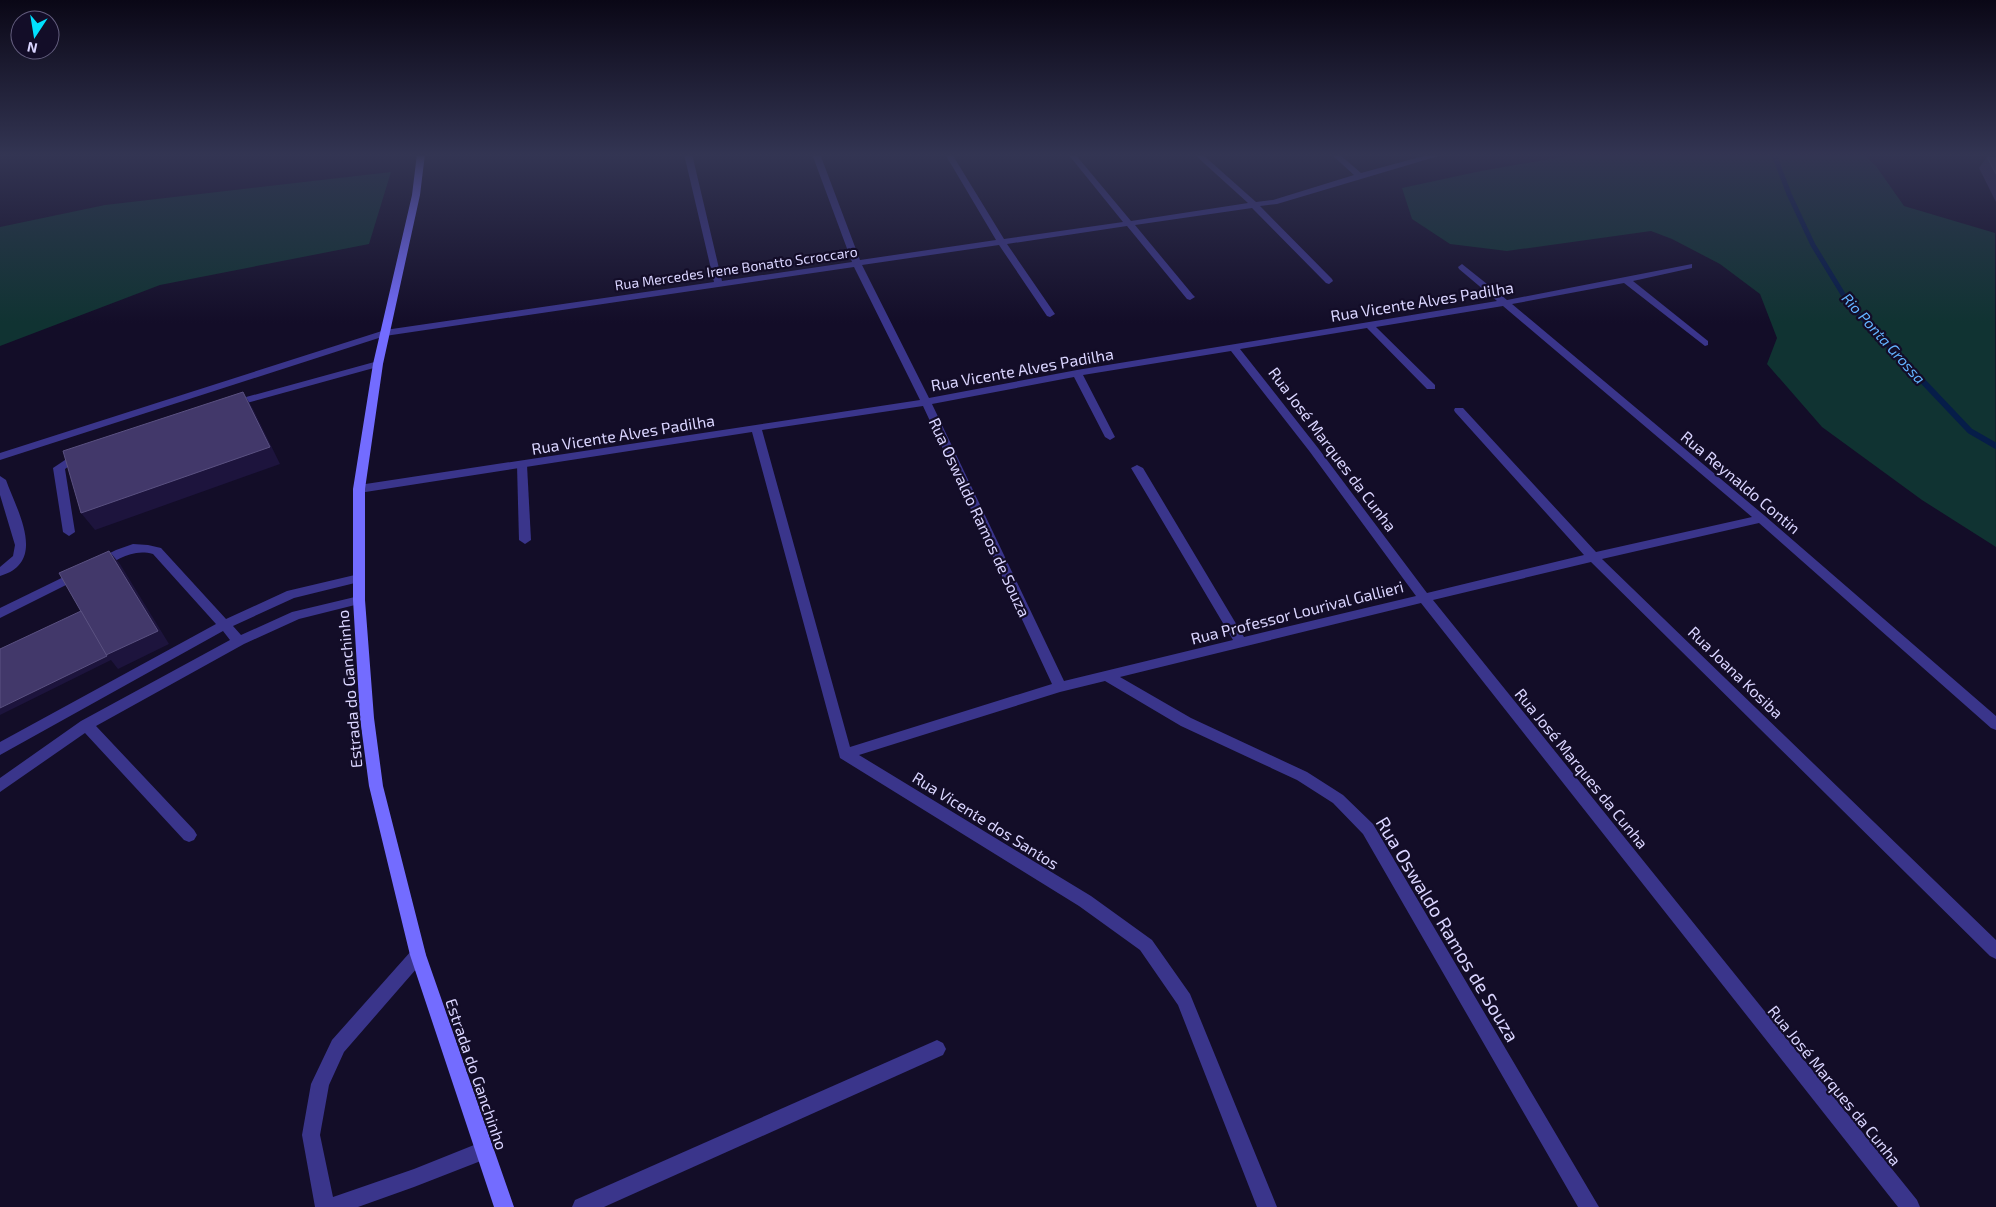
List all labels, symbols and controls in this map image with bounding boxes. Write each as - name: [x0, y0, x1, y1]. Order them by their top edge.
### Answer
- north arrow: [10, 10, 60, 60]
- text: N: [25, 39, 39, 58]
- street label: Rua Mercedes Irene Bonatto Scroccaro: [614, 243, 859, 293]
- street label: Rua Vicente Alves Padilha: [1329, 277, 1515, 325]
- water label: Rio Ponta Grossa: [1839, 289, 1929, 387]
- street label: Rua Vicente Alves Padilha: [929, 344, 1115, 394]
- street label: Rua José Marques da Cunha: [1265, 363, 1401, 535]
- street label: Rua Vicente Alves Padilha: [530, 410, 716, 458]
- street label: Rua Oswaldo Ramos de Souza: [925, 414, 1035, 620]
- street label: Rua Reynaldo Contin: [1678, 427, 1804, 537]
- street label: Rua Professor Lourival Gallieri: [1189, 576, 1405, 648]
- street label: Estrada do Ganchinho: [333, 609, 365, 769]
- street label: Rua Joana Kosiba: [1685, 622, 1787, 722]
- street label: Rua José Marques da Cunha: [1512, 684, 1652, 852]
- street label: Rua Vicente dos Santos: [909, 767, 1063, 873]
- street label: Rua Oswaldo Ramos de Souza: [1372, 812, 1524, 1046]
- street label: Estrada do Ganchinho: [442, 996, 512, 1152]
- street label: Rua José Marques da Cunha: [1765, 1001, 1905, 1169]

